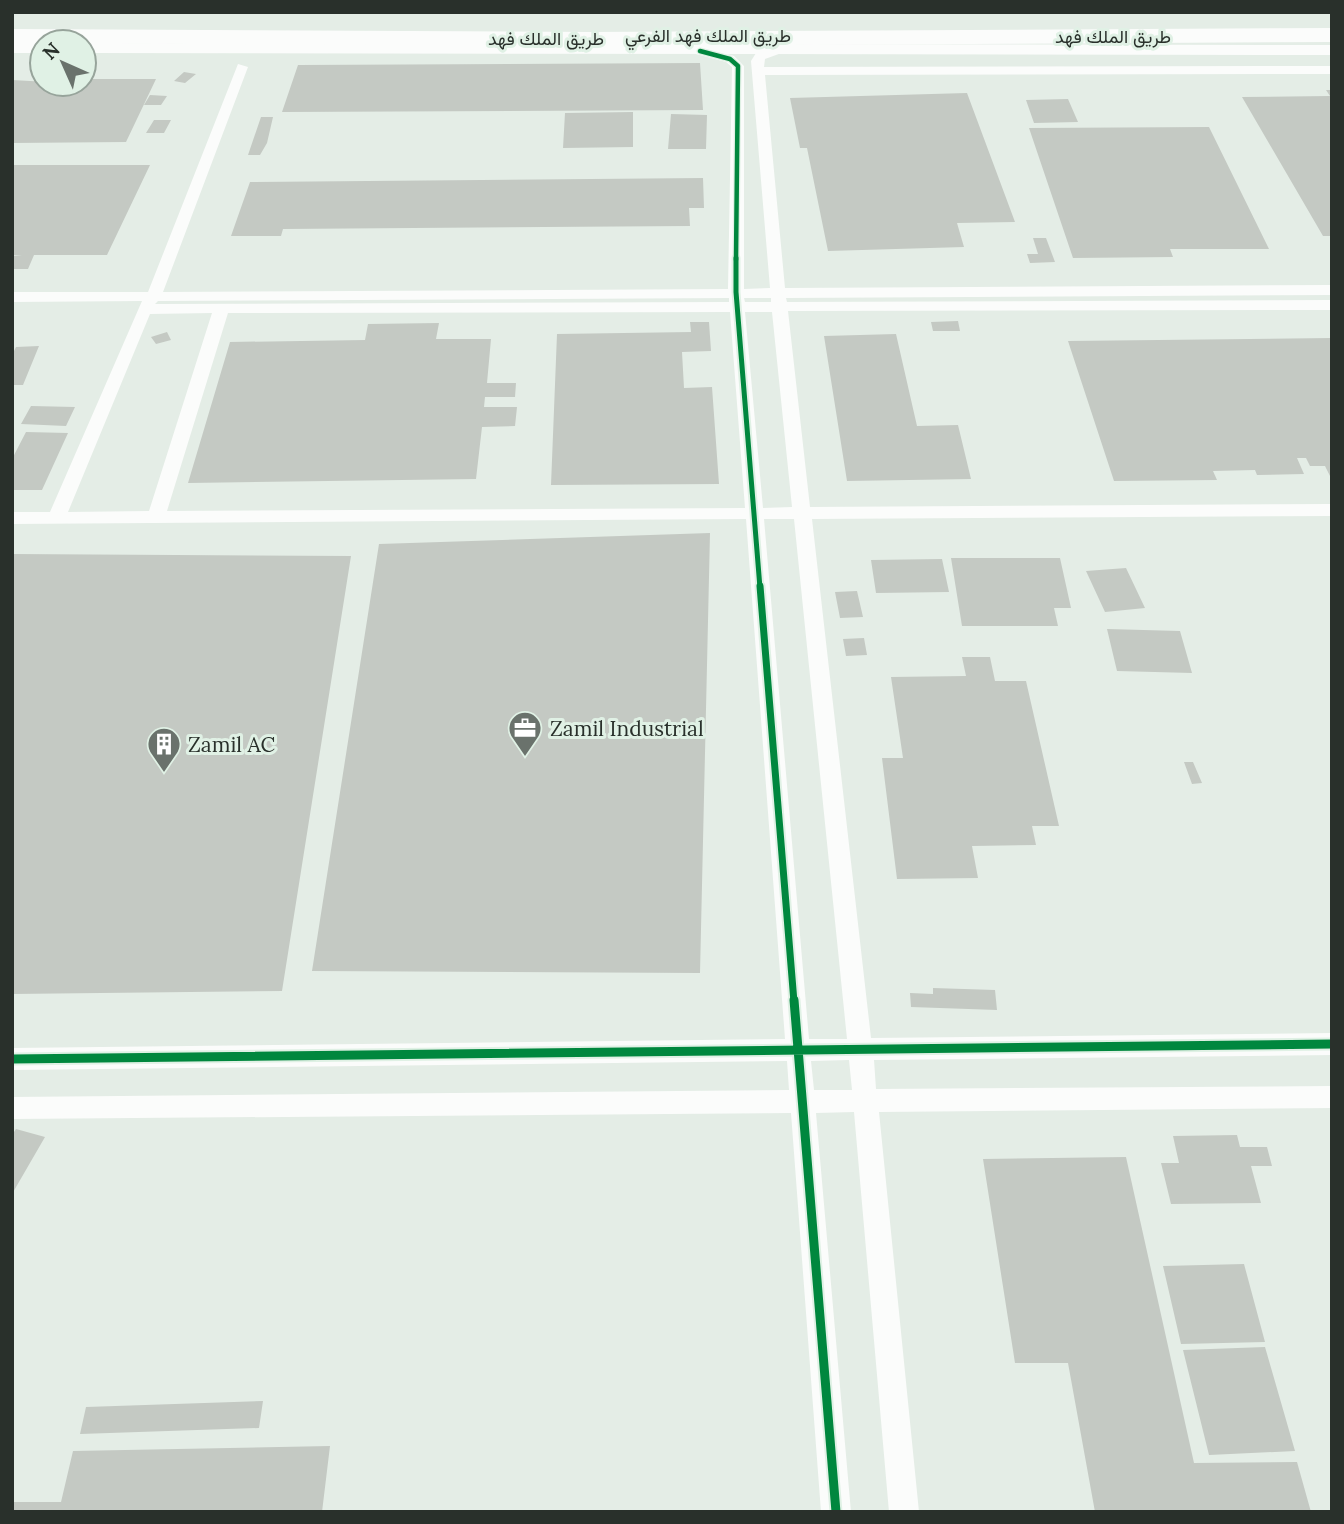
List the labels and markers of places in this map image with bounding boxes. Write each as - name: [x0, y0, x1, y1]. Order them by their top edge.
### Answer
- office icon: Zamil Industrial: [506, 709, 544, 758]
- place label: Zamil Industrial: [550, 715, 704, 742]
- building icon: Zamil AC: [145, 725, 183, 774]
- place label: Zamil AC: [188, 731, 276, 758]

